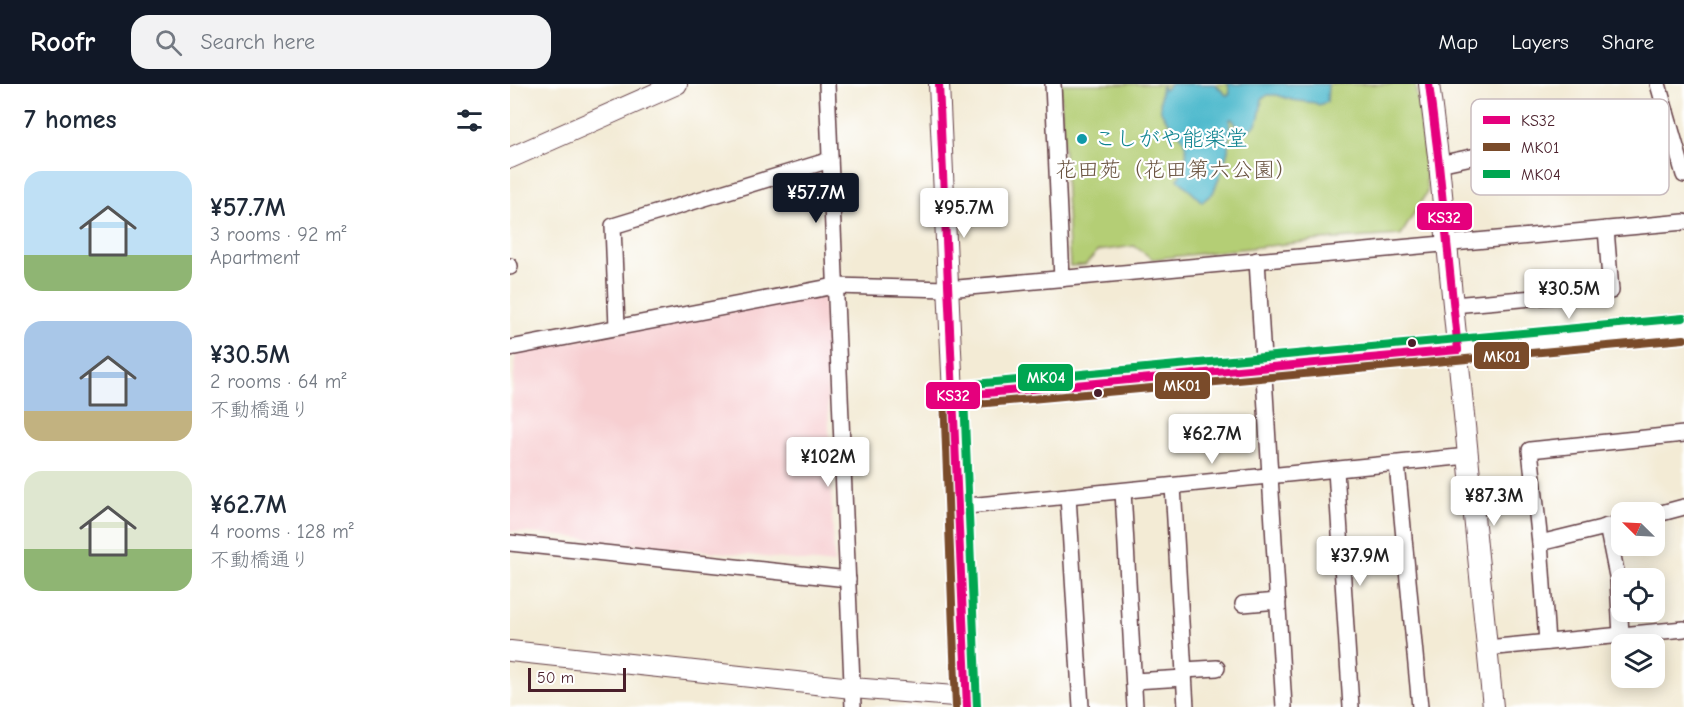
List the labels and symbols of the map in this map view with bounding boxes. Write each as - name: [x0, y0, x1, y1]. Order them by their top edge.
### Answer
- legend: [1471, 99, 1669, 195]
- text: KS32: [1521, 112, 1555, 130]
- place label: こしがや能楽堂: [1094, 126, 1248, 152]
- marker: こしがや能楽堂: [1075, 132, 1089, 146]
- text: MK01: [1521, 139, 1559, 157]
- park label: 花田苑（花田第六公園）: [1055, 157, 1297, 183]
- text: MK04: [1521, 166, 1561, 184]
- pin: ¥57.7M: [767, 173, 865, 224]
- pin: ¥95.7M: [915, 188, 1013, 239]
- line badge: KS32: [1416, 202, 1473, 231]
- text: KS32: [1427, 209, 1461, 227]
- pin: ¥30.5M: [1520, 269, 1618, 320]
- unlabelled marker: [1406, 337, 1418, 349]
- line badge: MK01: [1473, 341, 1530, 370]
- text: MK01: [1483, 348, 1521, 366]
- line badge: MK04: [1017, 363, 1074, 392]
- text: MK04: [1027, 369, 1065, 387]
- line badge: MK01: [1154, 371, 1211, 400]
- text: MK01: [1163, 377, 1201, 395]
- line badge: KS32: [925, 381, 981, 410]
- text: KS32: [936, 387, 970, 405]
- unlabelled marker: [1092, 387, 1104, 399]
- pin: ¥62.7M: [1163, 414, 1261, 465]
- pin: ¥102M: [786, 437, 870, 488]
- pin: ¥87.3M: [1445, 476, 1543, 527]
- north arrow: [1611, 502, 1665, 556]
- pin: ¥37.9M: [1311, 536, 1409, 587]
- scale bar: [528, 665, 626, 692]

